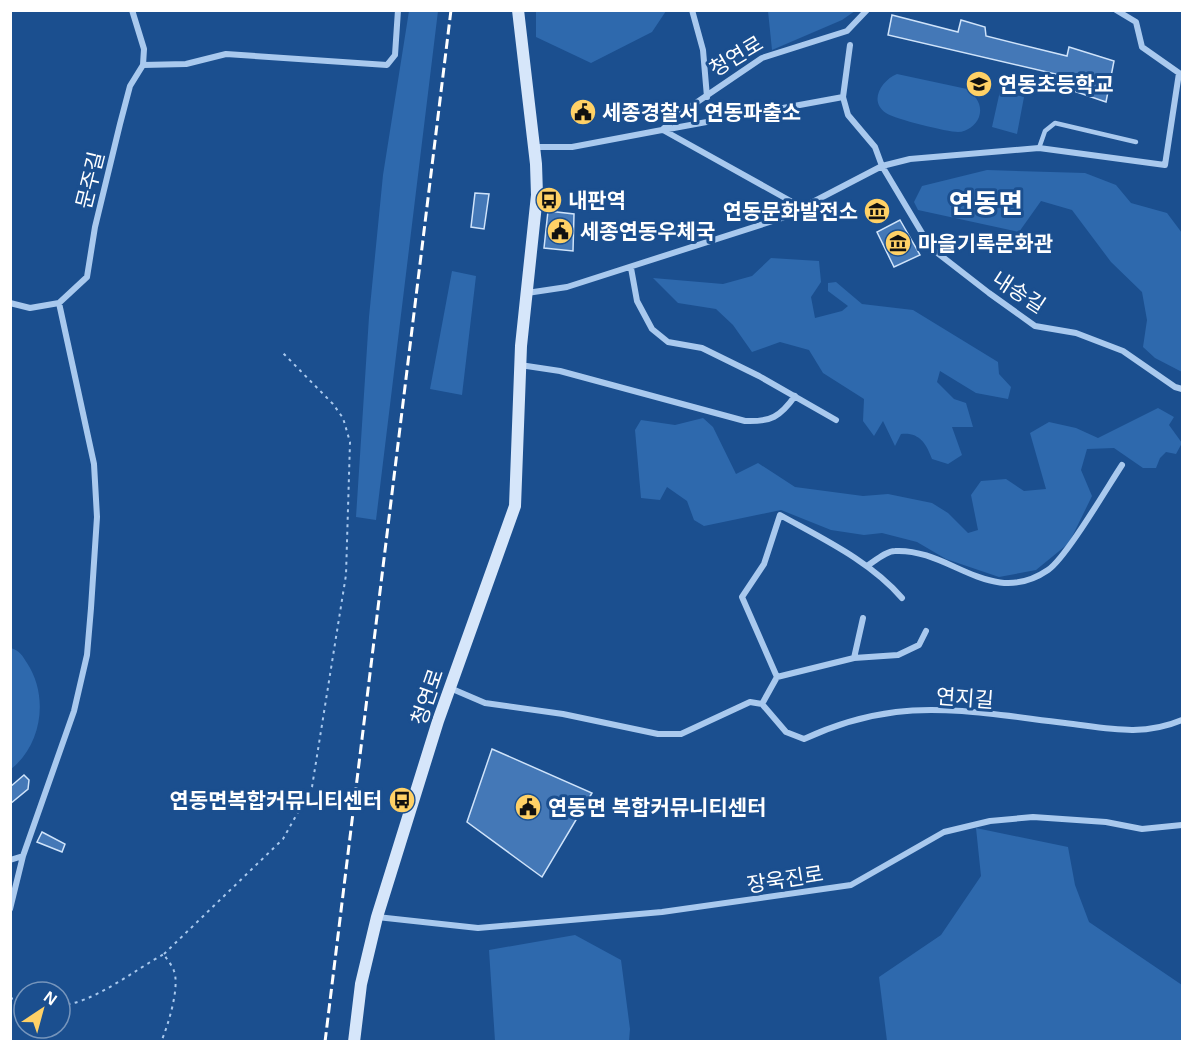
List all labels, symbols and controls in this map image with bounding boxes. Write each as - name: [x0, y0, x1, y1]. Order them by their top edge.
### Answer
- street label: 청연로: [705, 31, 767, 81]
- school or university icon: 연동초등학교: [964, 69, 994, 99]
- place label: 연동초등학교: [998, 73, 1114, 96]
- public building icon: 세종경찰서 연동파출소: [568, 97, 598, 127]
- place label: 세종경찰서 연동파출소: [602, 101, 801, 124]
- street label: 문주길: [72, 149, 108, 211]
- bus stop icon: 내판역: [534, 185, 564, 215]
- place label: 내판역: [568, 189, 626, 212]
- district label: 연동면: [949, 189, 1023, 219]
- museum icon: 연동문화발전소: [862, 196, 892, 226]
- place label: 연동문화발전소: [723, 200, 858, 223]
- public building icon: 세종연동우체국: [545, 216, 575, 246]
- place label: 세종연동우체국: [580, 220, 715, 243]
- museum icon: 마을기록문화관: [883, 228, 913, 258]
- place label: 마을기록문화관: [918, 232, 1053, 255]
- street label: 내송길: [988, 267, 1050, 317]
- street label: 청연로: [407, 666, 447, 728]
- street label: 연지길: [935, 685, 995, 711]
- bus stop icon: 연동면복합커뮤니티센터: [387, 785, 417, 815]
- place label: 연동면복합커뮤니티센터: [169, 789, 382, 812]
- public building icon: 연동면 복합커뮤니티센터: [513, 792, 543, 822]
- place label: 연동면 복합커뮤니티센터: [548, 796, 766, 819]
- street label: 장욱진로: [745, 862, 825, 896]
- north arrow: [12, 980, 72, 1040]
- text: N: [41, 988, 60, 1009]

